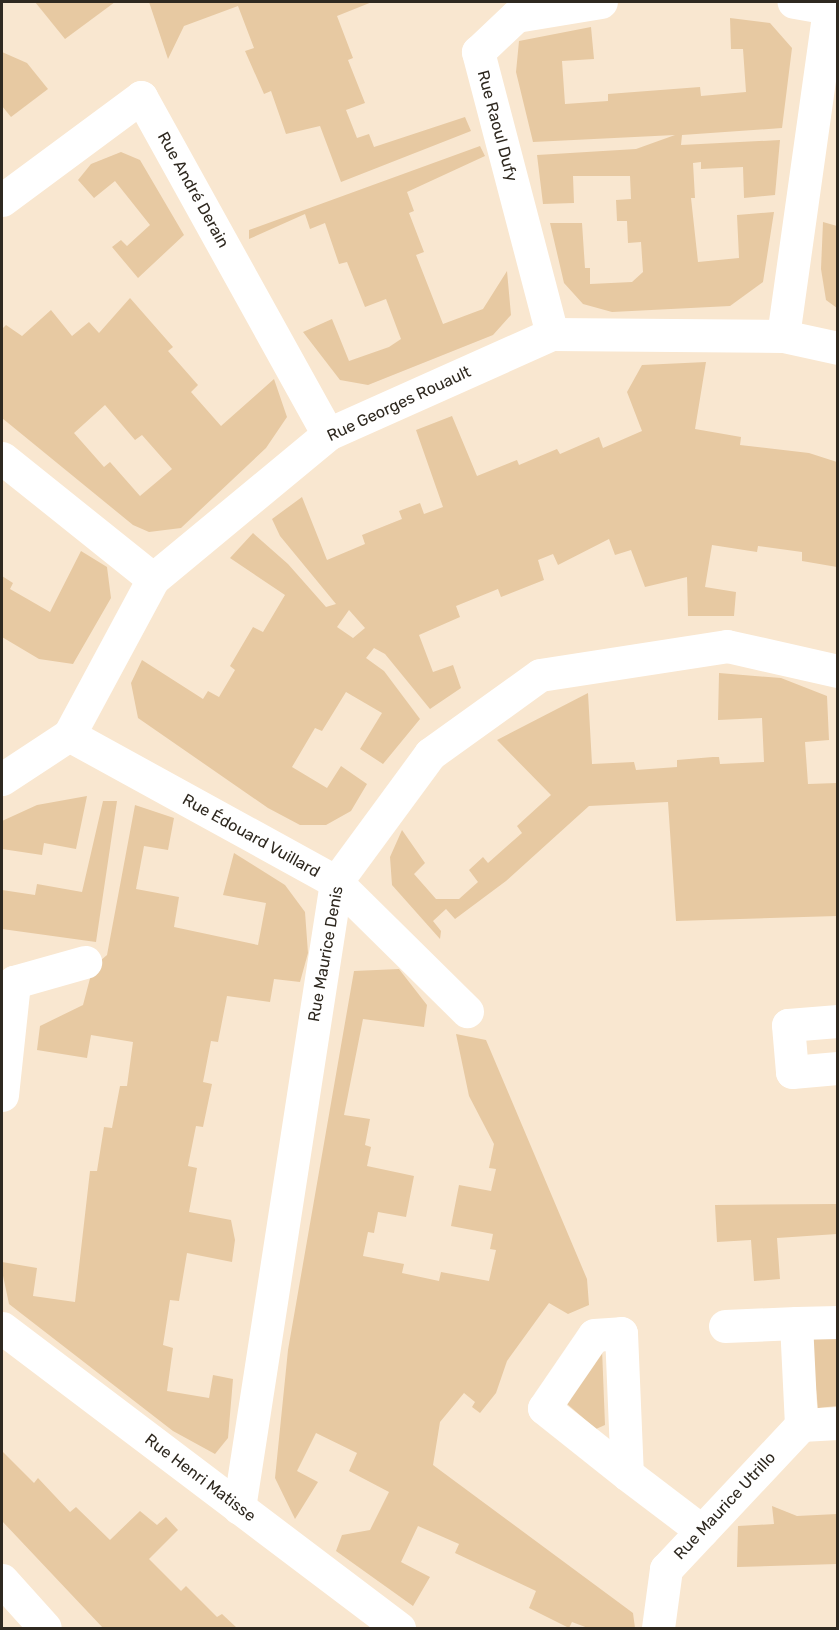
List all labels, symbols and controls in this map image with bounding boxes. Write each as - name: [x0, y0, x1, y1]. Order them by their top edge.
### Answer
- street label: Rue Raoul Dufy: [473, 68, 521, 184]
- street label: Rue André Derain: [153, 128, 233, 252]
- street label: Rue Georges Rouault: [324, 362, 474, 446]
- street label: Rue Édouard Vuillard: [179, 790, 323, 882]
- street label: Rue Maurice Denis: [305, 885, 347, 1023]
- street label: Rue Henri Matisse: [141, 1430, 259, 1526]
- street label: Rue Maurice Utrillo: [670, 1448, 780, 1564]

